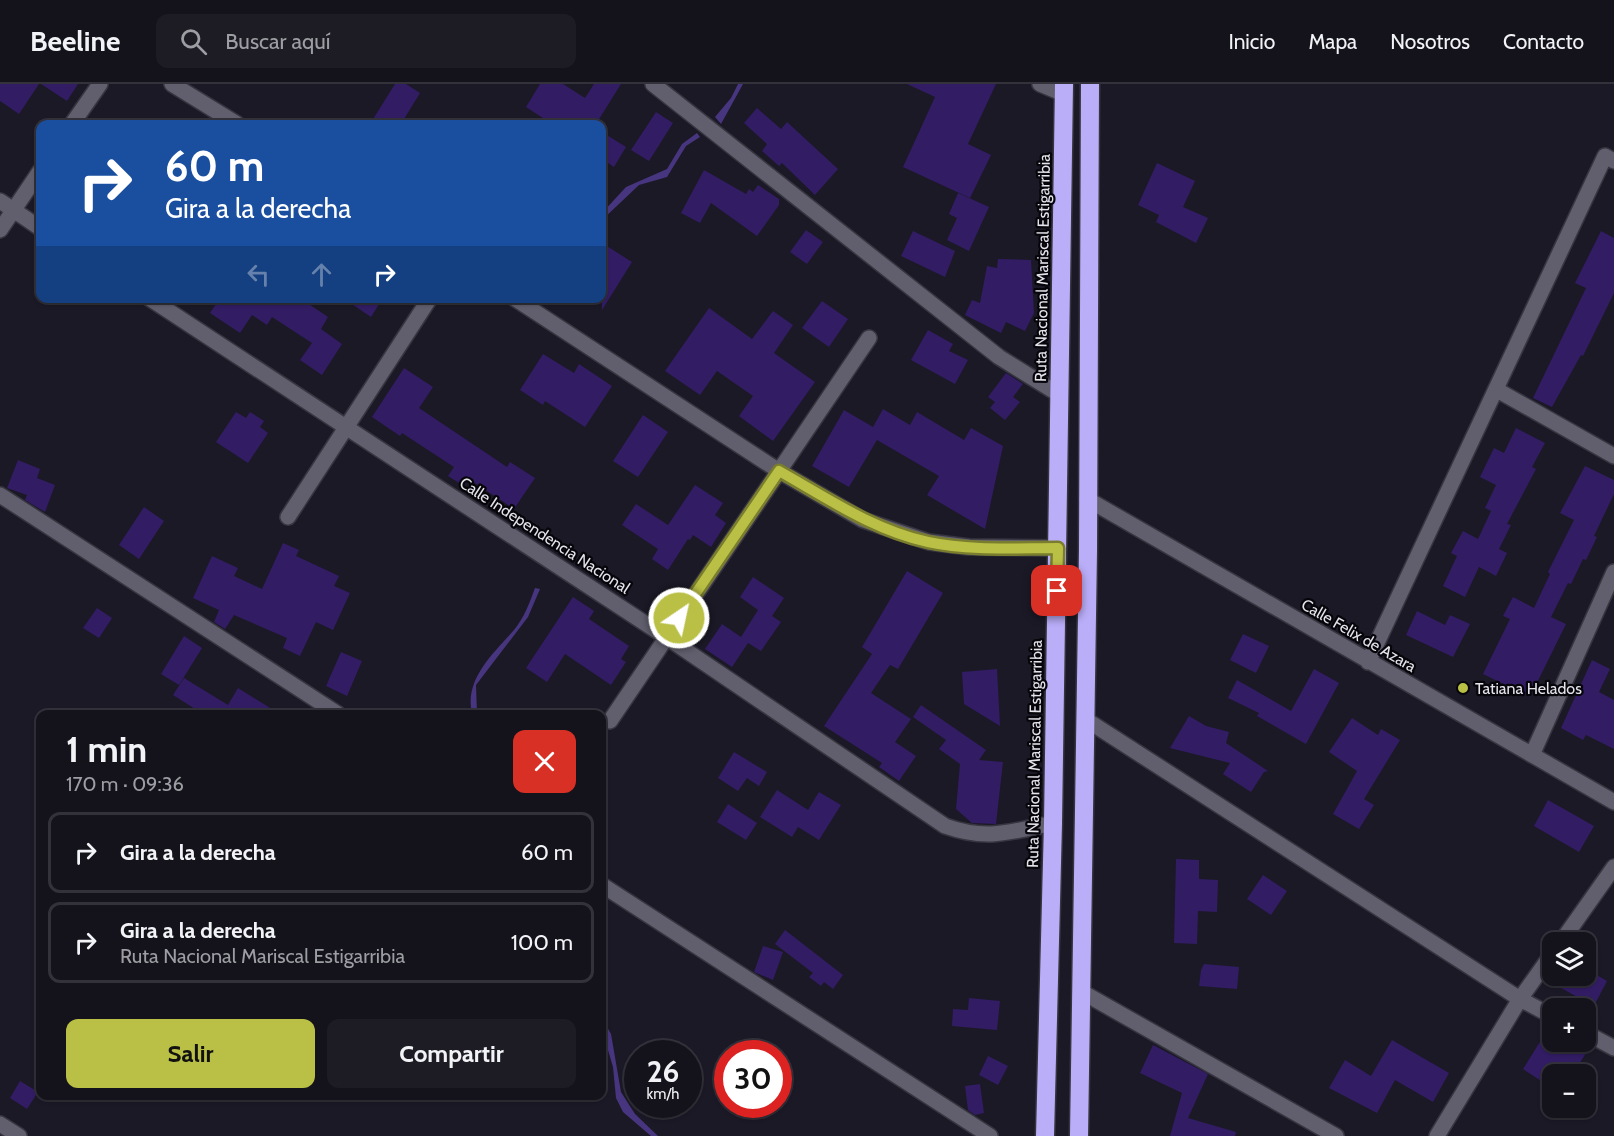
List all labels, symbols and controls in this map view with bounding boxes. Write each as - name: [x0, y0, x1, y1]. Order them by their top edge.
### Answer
- search box: [156, 14, 576, 68]
- text: Beeline: [30, 24, 120, 58]
- icon: search: [177, 25, 210, 58]
- text: Buscar aquí: [225, 28, 330, 55]
- text: Inicio: [1228, 29, 1275, 54]
- text: Mapa: [1308, 29, 1357, 54]
- text: Nosotros: [1390, 29, 1470, 54]
- text: Contacto: [1503, 29, 1584, 54]
- text: 60 m: [165, 140, 264, 192]
- icon: right: [66, 144, 144, 222]
- street label: Ruta Nacional Mariscal Estigarribia: [1031, 154, 1054, 382]
- text: Gira a la derecha: [165, 192, 351, 225]
- icon: left: [242, 258, 275, 291]
- icon: ahead: [305, 258, 338, 291]
- icon: right: [368, 258, 401, 291]
- street label: Calle Independencia Nacional: [456, 473, 634, 598]
- pin: [1031, 565, 1082, 616]
- icon: arrive: [1040, 574, 1073, 607]
- position arrow: [647, 586, 711, 650]
- street label: Calle Felix de Azara: [1298, 595, 1420, 676]
- street label: Ruta Nacional Mariscal Estigarribia: [1023, 640, 1046, 868]
- place label: Tatiana Helados: [1475, 679, 1582, 698]
- marker: Tatiana Helados: [1456, 681, 1470, 695]
- text: 1 min: [66, 727, 147, 771]
- button: close: [513, 730, 576, 793]
- text: 170 m · 09:36: [66, 772, 184, 796]
- icon: right: [69, 836, 102, 869]
- text: Gira a la derecha: [120, 839, 276, 866]
- text: 60 m: [521, 839, 573, 866]
- text: Gira a la derecha: [120, 917, 276, 944]
- icon: right: [69, 926, 102, 959]
- text: 100 m: [511, 929, 573, 956]
- map controls: [1542, 932, 1596, 1118]
- button: layers: [1542, 932, 1596, 986]
- text: Ruta Nacional Mariscal Estigarribia: [120, 944, 405, 968]
- button: +: [1542, 998, 1596, 1052]
- button: Salir: [66, 1019, 315, 1088]
- button: Compartir: [327, 1019, 576, 1088]
- speed limit sign: 30: [714, 1040, 792, 1118]
- text: 26: [647, 1053, 679, 1090]
- button: −: [1542, 1064, 1596, 1118]
- text: km/h: [647, 1085, 679, 1103]

